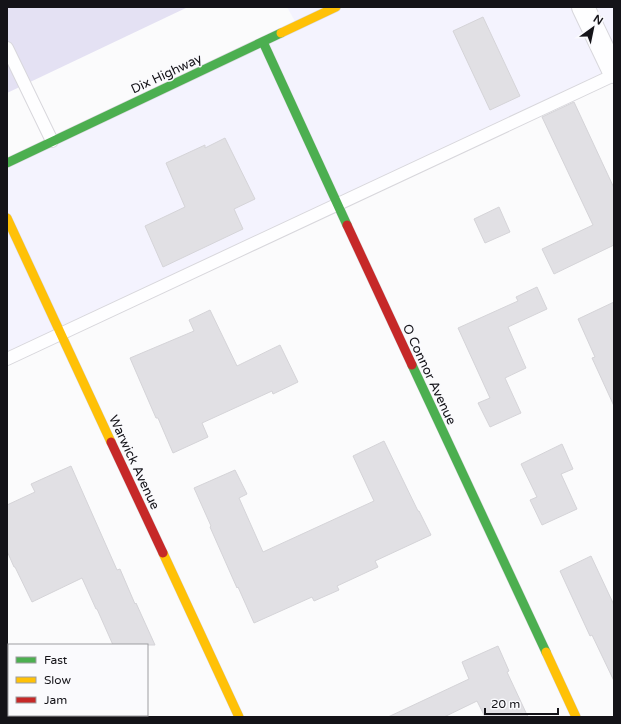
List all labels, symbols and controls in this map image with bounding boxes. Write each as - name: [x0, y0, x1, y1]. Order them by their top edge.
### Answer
- north arrow: [573, 8, 613, 48]
- text: N: [591, 12, 605, 28]
- street label: Dix Highway: [128, 50, 205, 97]
- street label: O Connor Avenue: [399, 322, 459, 427]
- street label: Warwick Avenue: [105, 413, 163, 512]
- legend: [8, 644, 148, 716]
- text: Fast: [44, 653, 68, 667]
- text: Slow: [44, 673, 71, 687]
- scale bar: [485, 690, 558, 716]
- text: Jam: [44, 693, 67, 707]
- text: 20 m: [491, 697, 520, 711]

